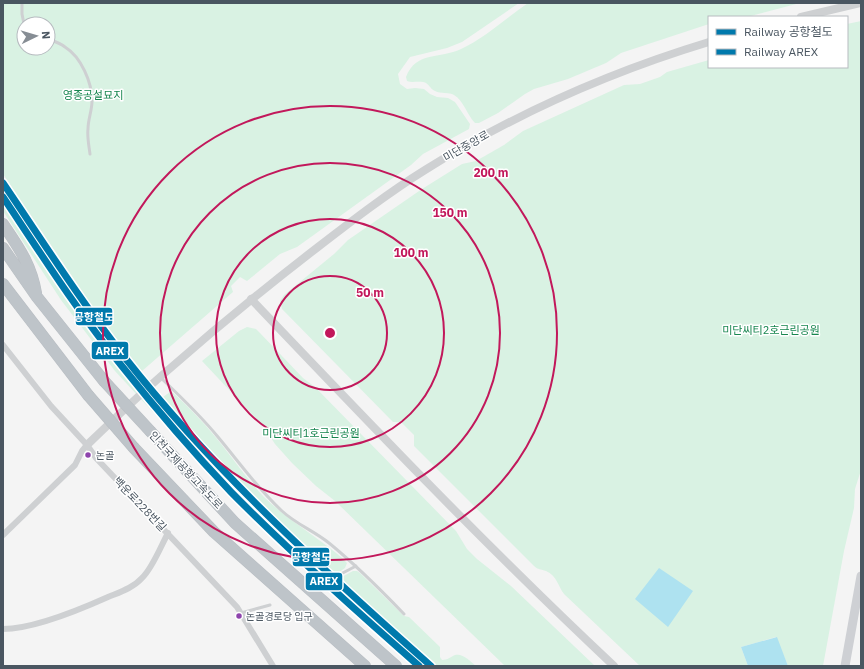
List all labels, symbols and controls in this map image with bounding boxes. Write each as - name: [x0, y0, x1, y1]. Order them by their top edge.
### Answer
- north arrow: [16, 16, 56, 56]
- legend: [708, 16, 848, 68]
- text: Railway 공항철도: [744, 24, 833, 39]
- text: N: [39, 31, 53, 40]
- text: Railway AREX: [744, 44, 819, 59]
- park label: 영종공설묘지: [63, 88, 123, 102]
- street label: 미단중앙로: [441, 127, 491, 165]
- text: 200 m: [473, 165, 509, 180]
- text: 150 m: [432, 205, 468, 220]
- text: 100 m: [393, 245, 429, 260]
- text: 50 m: [356, 285, 384, 300]
- line badge: 공항철도: [75, 307, 113, 326]
- text: 공항철도: [74, 310, 114, 324]
- park label: 미단씨티2호근린공원: [722, 323, 820, 337]
- centre of rings: [323, 326, 337, 340]
- line badge: AREX: [91, 341, 129, 360]
- text: AREX: [95, 344, 125, 358]
- park label: 미단씨티1호근린공원: [262, 426, 360, 440]
- street label: 인천국제공항고속도로: [146, 428, 226, 512]
- place label: 논골: [96, 449, 114, 462]
- marker: 논골: [83, 450, 93, 460]
- street label: 백운로228번길: [111, 474, 169, 534]
- line badge: 공항철도: [292, 547, 330, 567]
- text: 공항철도: [291, 550, 331, 564]
- line badge: AREX: [305, 572, 343, 591]
- text: AREX: [309, 574, 339, 588]
- place label: 논골경로당 입구: [246, 610, 313, 623]
- marker: 논골경로당 입구: [234, 611, 244, 621]

